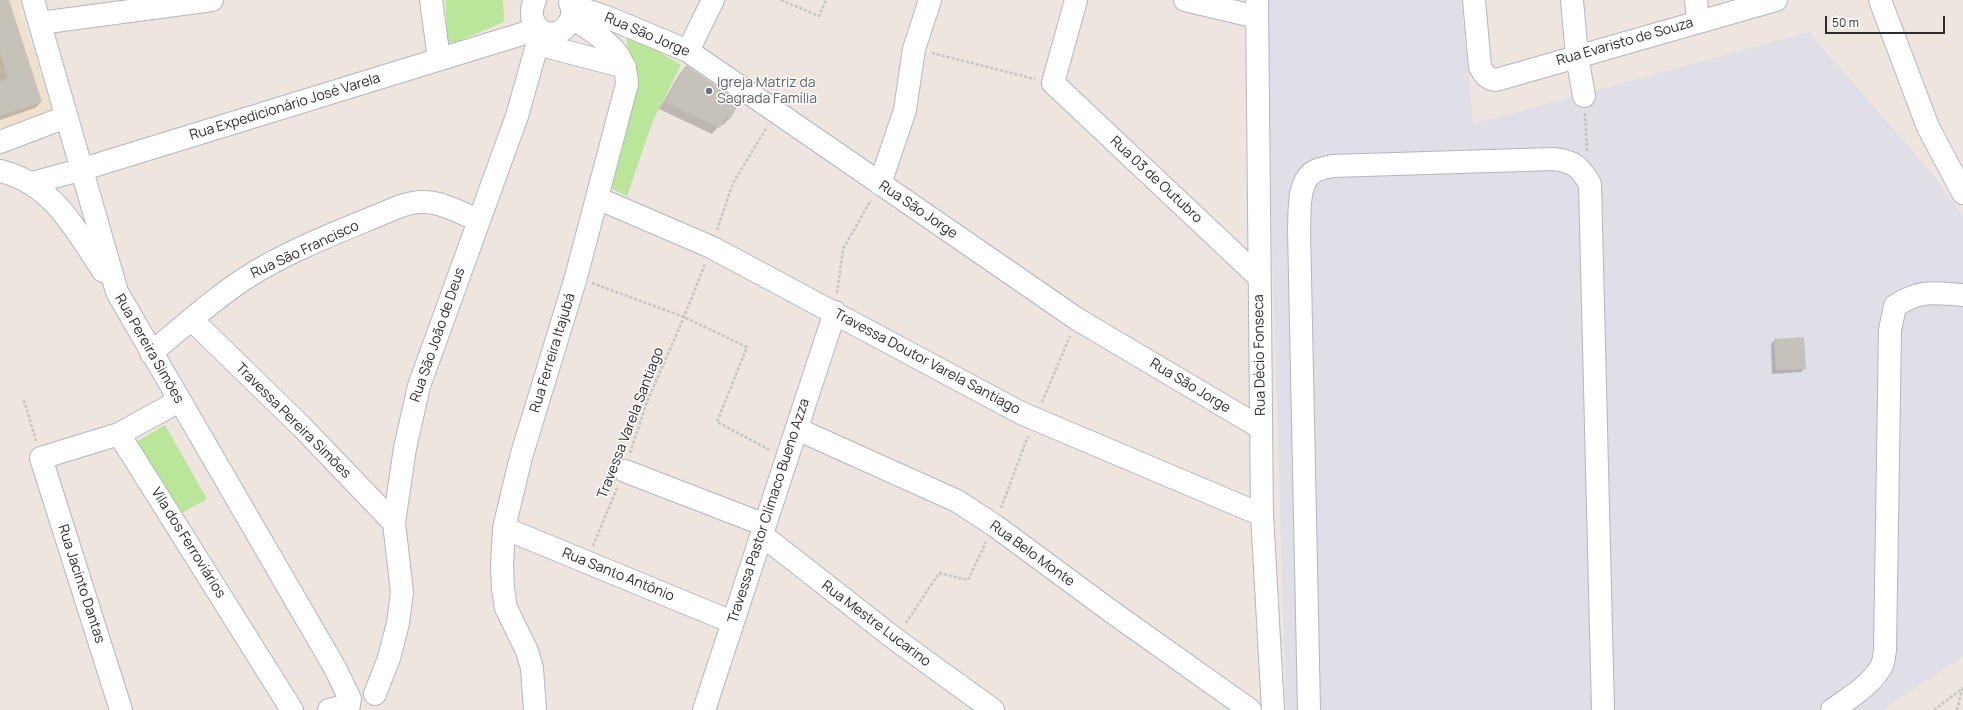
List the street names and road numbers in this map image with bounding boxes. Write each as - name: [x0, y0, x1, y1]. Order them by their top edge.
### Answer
- street label: Rua São Jorge: [602, 9, 692, 61]
- street label: Rua Evaristo de Souza: [1555, 14, 1695, 70]
- street label: Rua Expedicionário José Varela: [188, 70, 382, 144]
- street label: Rua 03 de Outubro: [1106, 133, 1206, 227]
- street label: Rua São Jorge: [875, 178, 961, 242]
- street label: Rua São Francisco: [248, 218, 362, 282]
- street label: Rua São João de Deus: [407, 265, 469, 405]
- street label: Rua Pereira Simões: [111, 291, 187, 407]
- street label: Rua Ferreira Itajubá: [527, 291, 579, 415]
- street label: Rua Décio Fonseca: [1251, 294, 1269, 416]
- street label: Travessa Doutor Varela Santiago: [831, 306, 1023, 418]
- street label: Travessa Varela Santiago: [594, 345, 668, 501]
- street label: Rua São Jorge: [1147, 355, 1233, 417]
- street label: Travessa Pereira Simões: [232, 360, 354, 482]
- street label: Travessa Pastor Clímaco Bueno Azza: [725, 397, 813, 625]
- street label: Vila dos Ferroviários: [147, 485, 229, 601]
- street label: Rua Belo Monte: [986, 518, 1078, 590]
- street label: Rua Jacinto Dantas: [54, 523, 108, 645]
- street label: Rua Santo Antônio: [559, 545, 677, 605]
- street label: Rua Mestre Lucarino: [818, 577, 934, 671]

